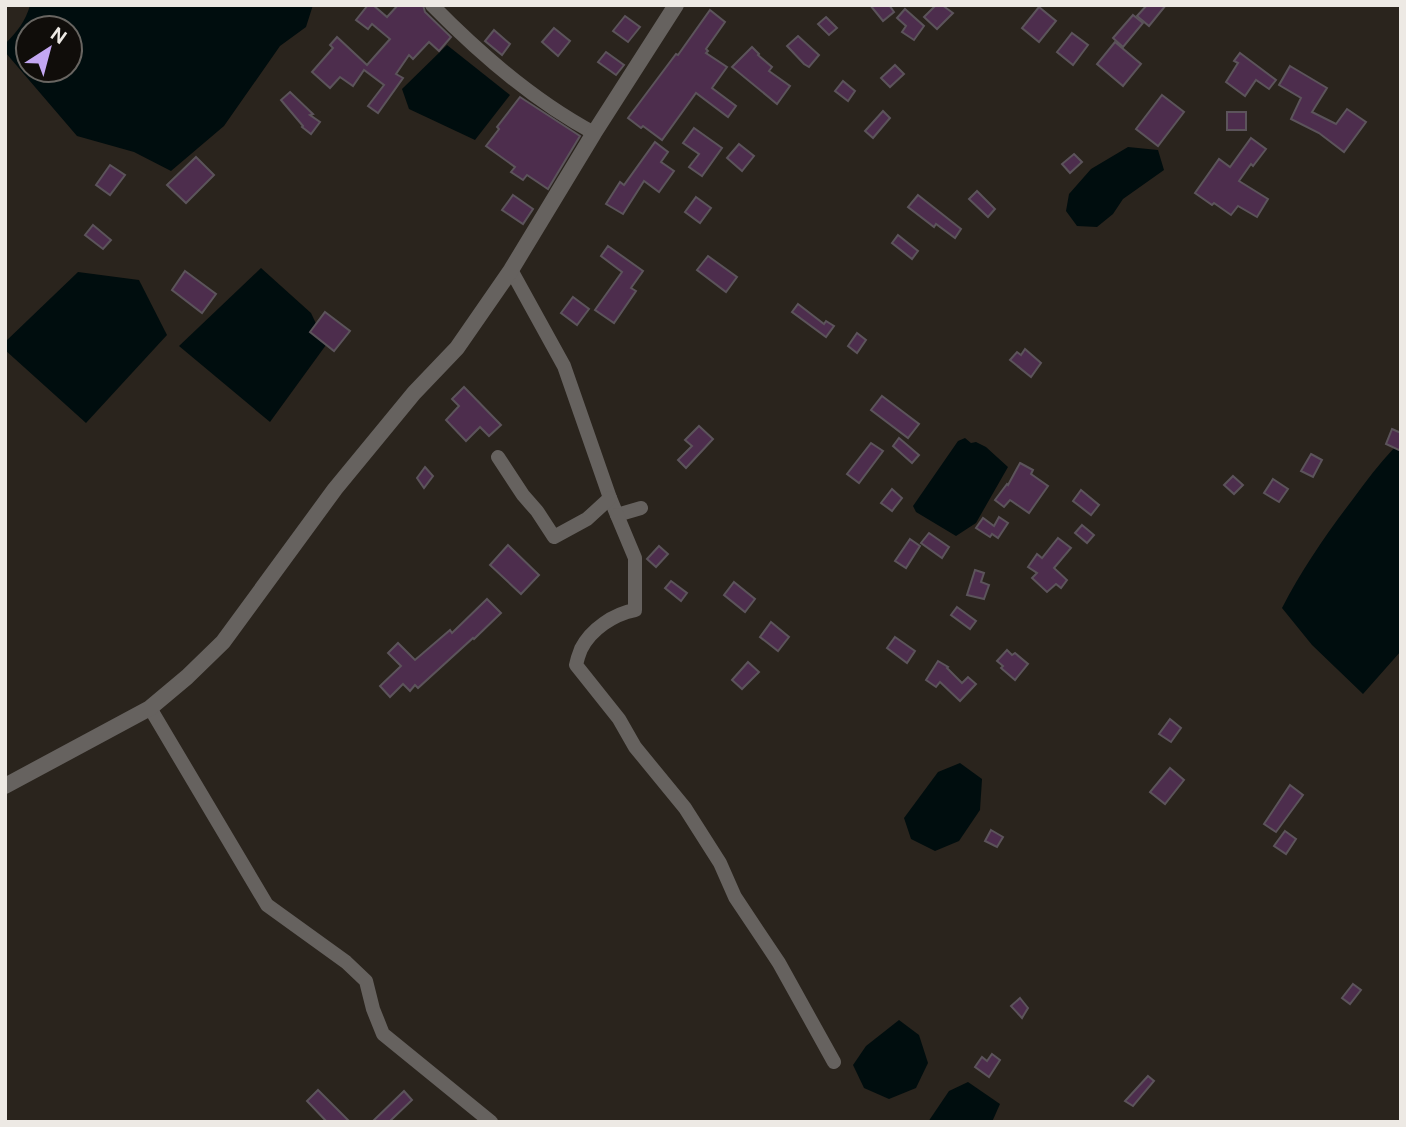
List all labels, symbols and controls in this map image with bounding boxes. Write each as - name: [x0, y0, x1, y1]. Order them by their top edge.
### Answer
- north arrow: [14, 14, 84, 84]
- text: N: [46, 21, 72, 50]

